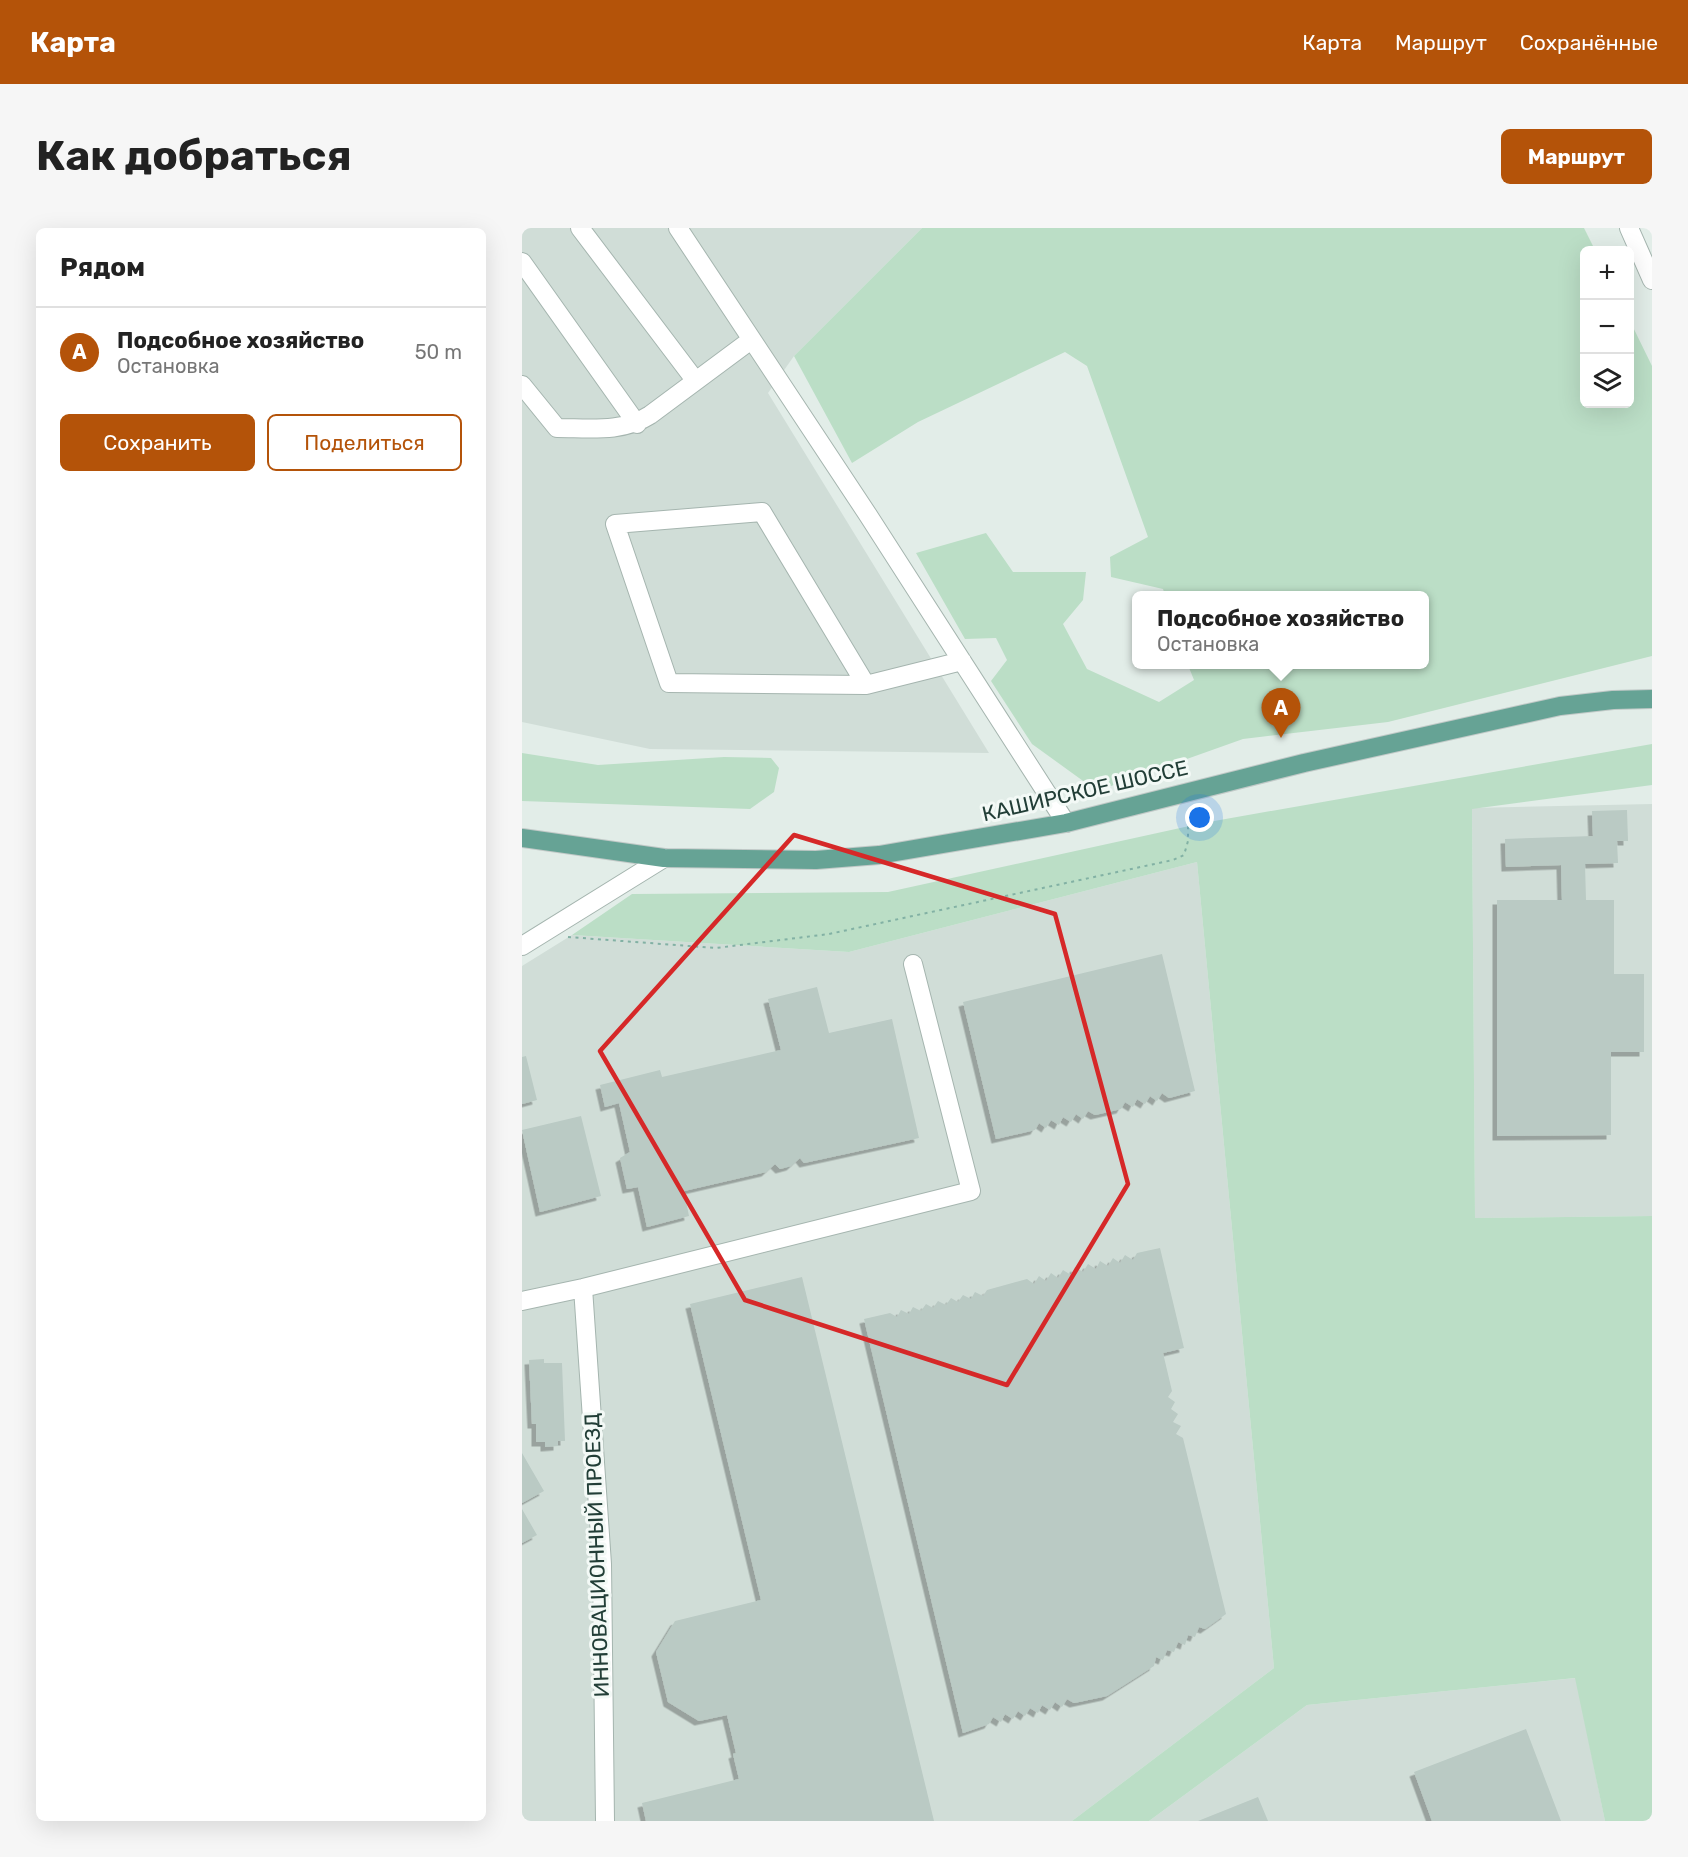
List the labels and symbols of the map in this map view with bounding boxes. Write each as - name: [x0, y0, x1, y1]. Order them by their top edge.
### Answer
- pin: A: [1262, 688, 1300, 738]
- street label: КАШИРСКОЕ ШОССЕ: [980, 755, 1190, 826]
- your location: [1185, 803, 1214, 832]
- street label: ИННОВАЦИОННЫЙ ПРОЕЗД: [579, 1412, 614, 1698]

